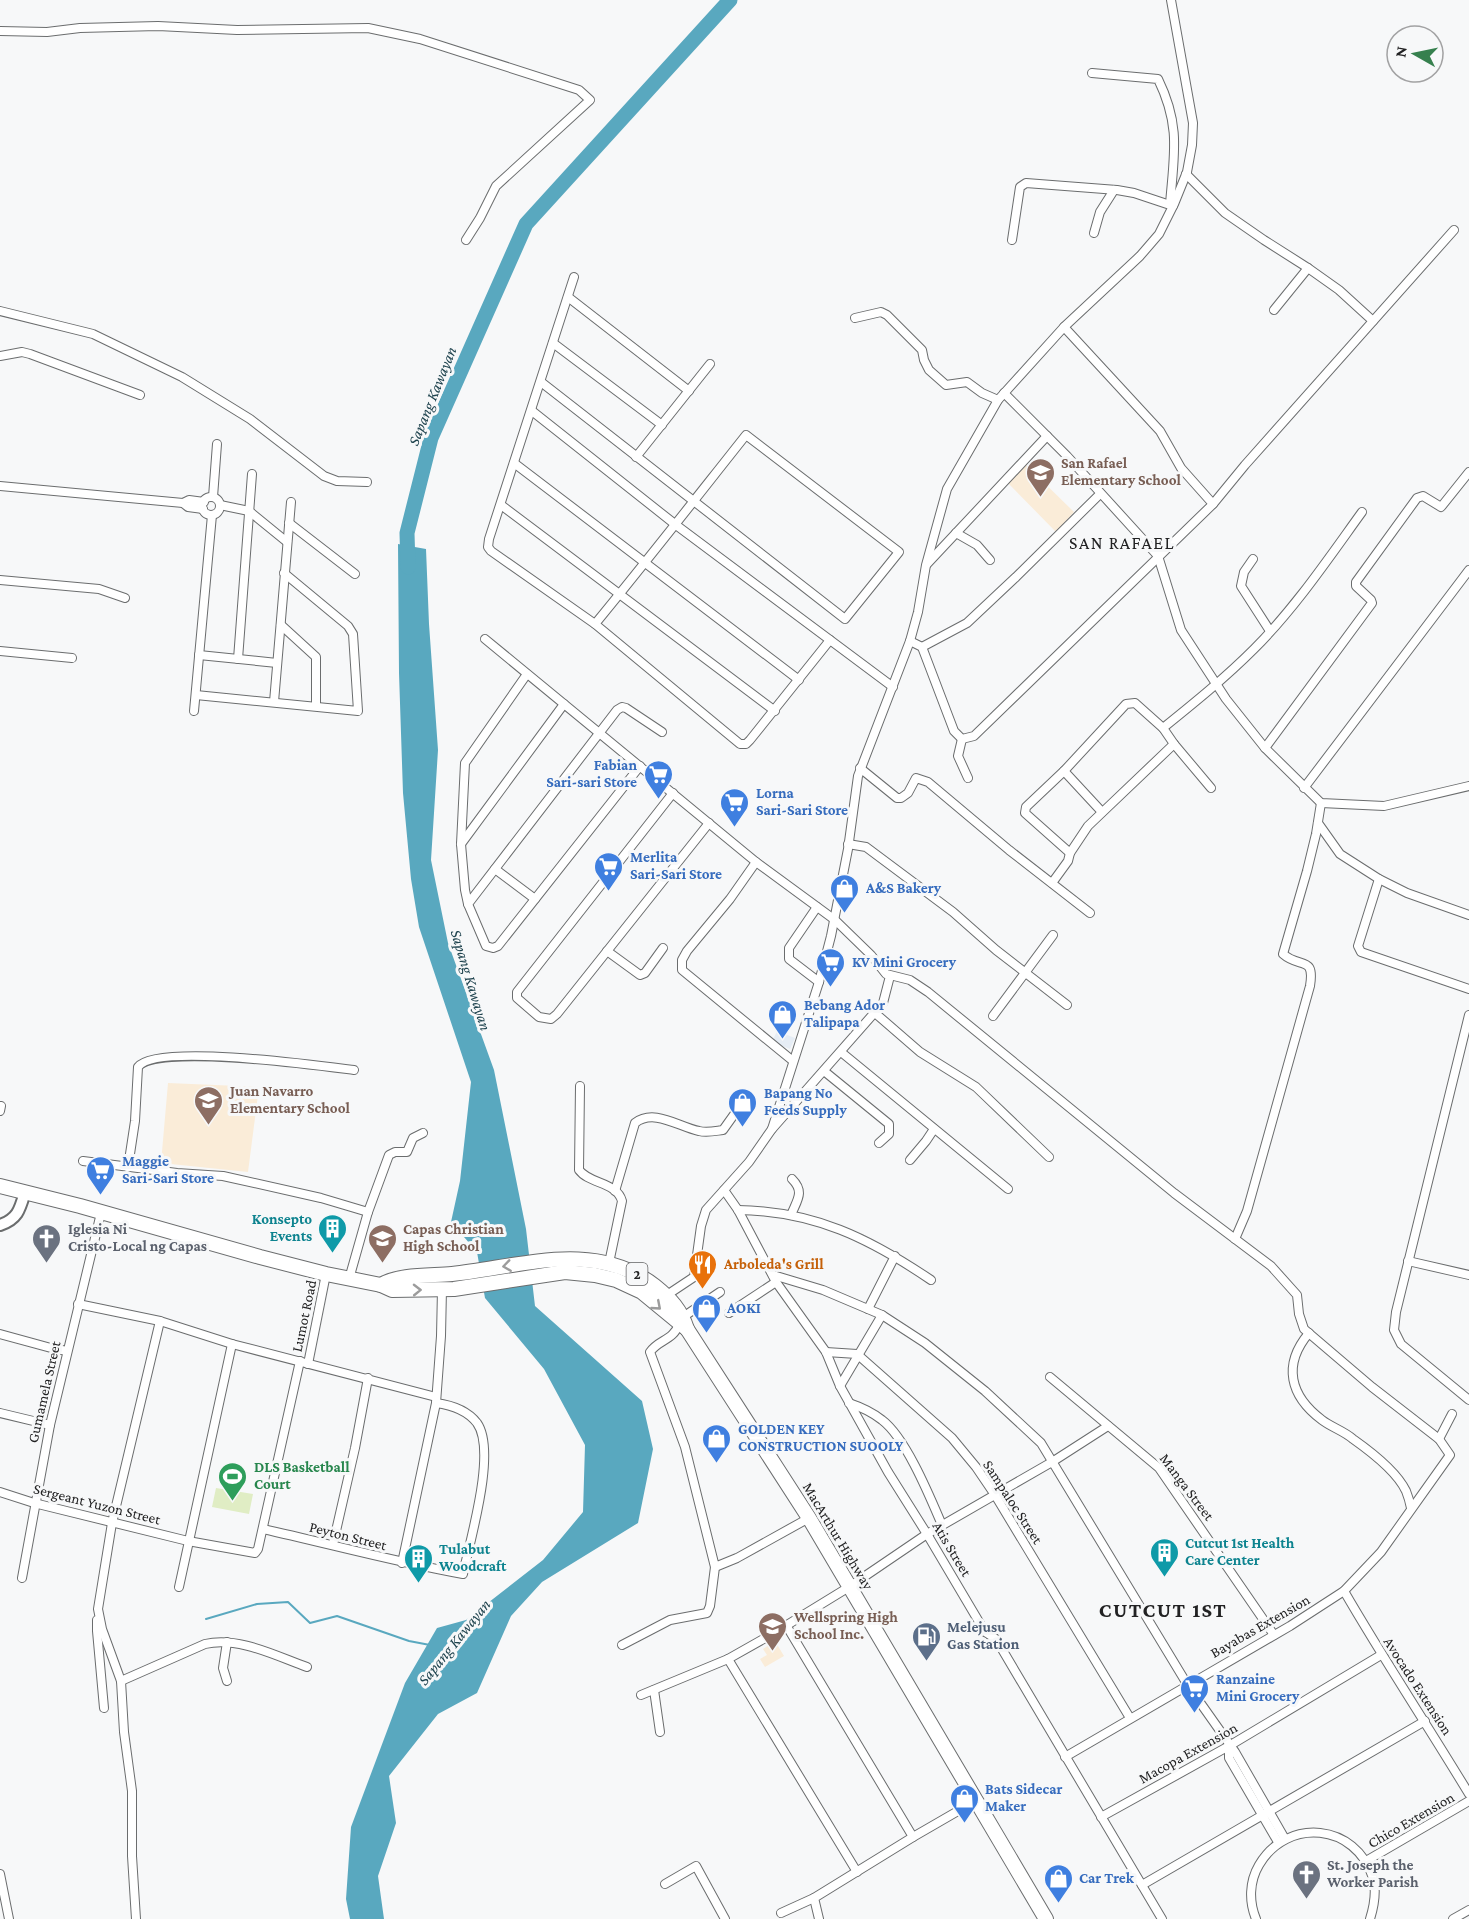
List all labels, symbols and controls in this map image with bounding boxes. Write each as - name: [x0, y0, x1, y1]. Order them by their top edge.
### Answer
- north arrow: [1385, 24, 1445, 84]
- text: N: [1391, 45, 1410, 58]
- water label: Sapang Kawayan: [404, 344, 460, 448]
- place label: San Rafael Elementary School: [1061, 455, 1181, 488]
- school or university icon: San Rafael Elementary School: [1024, 456, 1056, 498]
- district label: SAN RAFAEL: [1069, 533, 1175, 553]
- place label: Fabian Sari-sari Store: [546, 757, 637, 790]
- supermarket icon: Fabian Sari-sari Store: [642, 758, 674, 800]
- place label: Lorna Sari-Sari Store: [756, 785, 848, 818]
- supermarket icon: Lorna Sari-Sari Store: [719, 786, 751, 828]
- place label: Merlita Sari-Sari Store: [630, 849, 722, 882]
- supermarket icon: Merlita Sari-Sari Store: [593, 850, 625, 892]
- shop icon: A&S Bakery: [829, 872, 861, 914]
- place label: A&S Bakery: [865, 880, 942, 896]
- water label: Sapang Kawayan: [447, 927, 494, 1033]
- supermarket icon: KV Mini Grocery: [815, 946, 847, 988]
- place label: KV Mini Grocery: [852, 954, 957, 970]
- place label: Bebang Ador Talipapa: [804, 997, 885, 1030]
- shop icon: Bebang Ador Talipapa: [767, 998, 799, 1040]
- place label: Juan Navarro Elementary School: [228, 1083, 350, 1116]
- school or university icon: Juan Navarro Elementary School: [193, 1084, 225, 1126]
- place label: Bapang No Feeds Supply: [764, 1085, 847, 1118]
- shop icon: Bapang No Feeds Supply: [727, 1086, 759, 1128]
- place label: Maggie Sari-Sari Store: [122, 1153, 214, 1186]
- supermarket icon: Maggie Sari-Sari Store: [85, 1154, 117, 1196]
- place label: Konsepto Events: [252, 1211, 312, 1244]
- building icon: Konsepto Events: [317, 1212, 349, 1254]
- place label: Iglesia Ni Cristo-Local ng Capas: [68, 1221, 207, 1254]
- place label: Capas Christian High School: [403, 1221, 504, 1254]
- church icon: Iglesia Ni Cristo-Local ng Capas: [31, 1222, 63, 1264]
- school or university icon: Capas Christian High School: [366, 1222, 398, 1264]
- restaurant icon: Arboleda's Grill: [687, 1248, 719, 1290]
- place label: Arboleda's Grill: [723, 1256, 824, 1272]
- one-way arrow: [503, 1259, 512, 1271]
- road number: 2: [626, 1263, 648, 1285]
- street label: Lumot Road: [289, 1279, 319, 1353]
- one-way arrow: [412, 1284, 421, 1297]
- shop icon: AOKI: [690, 1292, 722, 1334]
- one-way arrow: [650, 1298, 661, 1309]
- place label: AOKI: [726, 1300, 761, 1316]
- street label: Gumamela Street: [25, 1339, 64, 1444]
- place label: GOLDEN KEY CONSTRUCTION SUOOLY: [738, 1421, 904, 1454]
- shop icon: GOLDEN KEY CONSTRUCTION SUOOLY: [701, 1422, 733, 1464]
- street label: Manga Street: [1156, 1450, 1218, 1525]
- street label: Sampaloc Street: [979, 1457, 1047, 1548]
- place label: DLS Basketball Court: [254, 1459, 350, 1492]
- sports icon: DLS Basketball Court: [217, 1460, 249, 1502]
- street label: MacArthur Highway: [799, 1479, 876, 1593]
- street label: Sergeant Yuzon Street: [32, 1480, 163, 1529]
- street label: Peyton Street: [307, 1519, 389, 1555]
- street label: Atis Street: [929, 1519, 975, 1580]
- place label: Cutcut 1st Health Care Center: [1185, 1535, 1295, 1568]
- building icon: Cutcut 1st Health Care Center: [1148, 1536, 1180, 1578]
- place label: Tulabut Woodcraft: [438, 1541, 507, 1574]
- building icon: Tulabut Woodcraft: [402, 1542, 434, 1584]
- street label: Bayabas Extension: [1208, 1591, 1313, 1662]
- water label: Sapang Kawayan: [414, 1596, 494, 1689]
- district label: CUTCUT 1ST: [1099, 1598, 1227, 1622]
- place label: Wellspring High School Inc.: [793, 1609, 898, 1642]
- school or university icon: Wellspring High School Inc.: [757, 1610, 789, 1652]
- place label: Melejusu Gas Station: [947, 1619, 1020, 1652]
- fuel station icon: Melejusu Gas Station: [910, 1620, 942, 1662]
- street label: Avocado Extension: [1380, 1634, 1456, 1738]
- place label: Ranzaine Mini Grocery: [1216, 1671, 1300, 1704]
- supermarket icon: Ranzaine Mini Grocery: [1179, 1672, 1211, 1714]
- street label: Macopa Extension: [1136, 1719, 1241, 1788]
- place label: Bats Sidecar Maker: [985, 1781, 1062, 1814]
- shop icon: Bats Sidecar Maker: [948, 1782, 980, 1824]
- street label: Chico Extension: [1365, 1789, 1457, 1851]
- place label: St. Joseph the Worker Parish: [1326, 1857, 1419, 1890]
- church icon: St. Joseph the Worker Parish: [1290, 1858, 1322, 1900]
- shop icon: Car Trek: [1042, 1862, 1074, 1904]
- place label: Car Trek: [1079, 1870, 1135, 1886]

